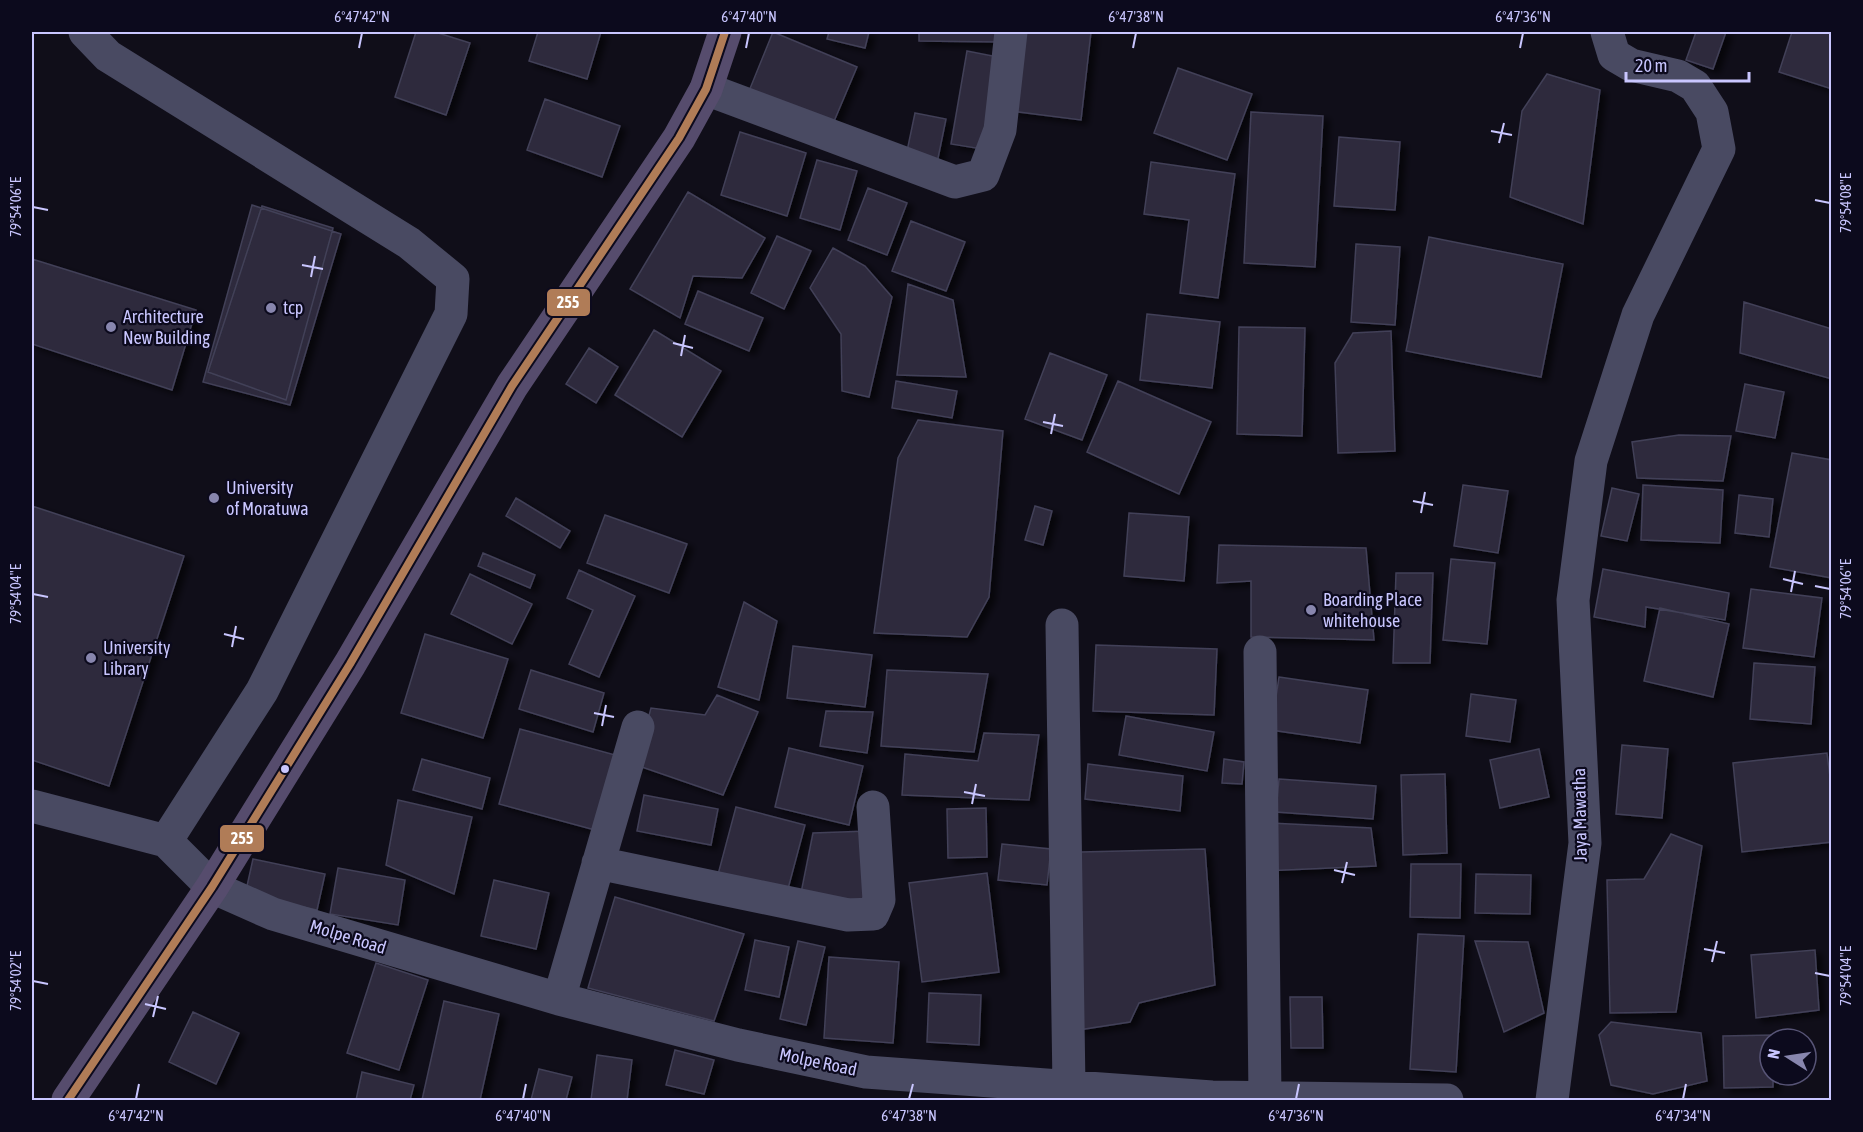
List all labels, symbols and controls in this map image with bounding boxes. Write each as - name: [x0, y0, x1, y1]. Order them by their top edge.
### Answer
- text: 6°47'42"N: [334, 8, 390, 25]
- text: 6°47'40"N: [721, 8, 777, 25]
- text: 6°47'38"N: [1108, 8, 1164, 25]
- text: 6°47'36"N: [1495, 8, 1551, 25]
- scale bar: [1626, 45, 1749, 83]
- text: 20 m: [1635, 55, 1667, 76]
- text: 79°54'08"E: [1837, 172, 1854, 233]
- text: 79°54'06"E: [7, 176, 24, 237]
- line badge: 255: [546, 288, 591, 317]
- text: 255: [557, 293, 580, 311]
- place label: tcp: [283, 297, 303, 318]
- marker: tcp: [264, 301, 278, 315]
- place label: Architecture New Building: [123, 306, 210, 348]
- marker: Architecture New Building: [104, 320, 118, 334]
- place label: University of Moratuwa: [226, 477, 309, 519]
- marker: University of Moratuwa: [207, 491, 221, 505]
- text: 79°54'06"E: [1837, 558, 1854, 619]
- text: 79°54'04"E: [7, 563, 24, 624]
- place label: Boarding Place whitehouse: [1323, 589, 1422, 631]
- marker: Boarding Place whitehouse: [1304, 603, 1318, 617]
- place label: University Library: [103, 637, 170, 679]
- marker: University Library: [84, 651, 98, 665]
- unlabelled marker: [279, 763, 291, 775]
- street label: Jaya Mawatha: [1568, 768, 1591, 862]
- line badge: 255: [219, 824, 265, 853]
- text: 255: [231, 829, 254, 847]
- street label: Molpe Road: [307, 915, 389, 958]
- text: 79°54'04"E: [1837, 945, 1854, 1006]
- text: 79°54'02"E: [7, 950, 24, 1011]
- north arrow: [1758, 1027, 1818, 1087]
- street label: Molpe Road: [777, 1043, 859, 1080]
- text: N: [1764, 1047, 1783, 1060]
- text: 6°47'42"N: [108, 1107, 164, 1124]
- text: 6°47'40"N: [495, 1107, 551, 1124]
- text: 6°47'38"N: [881, 1107, 937, 1124]
- text: 6°47'36"N: [1268, 1107, 1324, 1124]
- text: 6°47'34"N: [1655, 1107, 1711, 1124]

